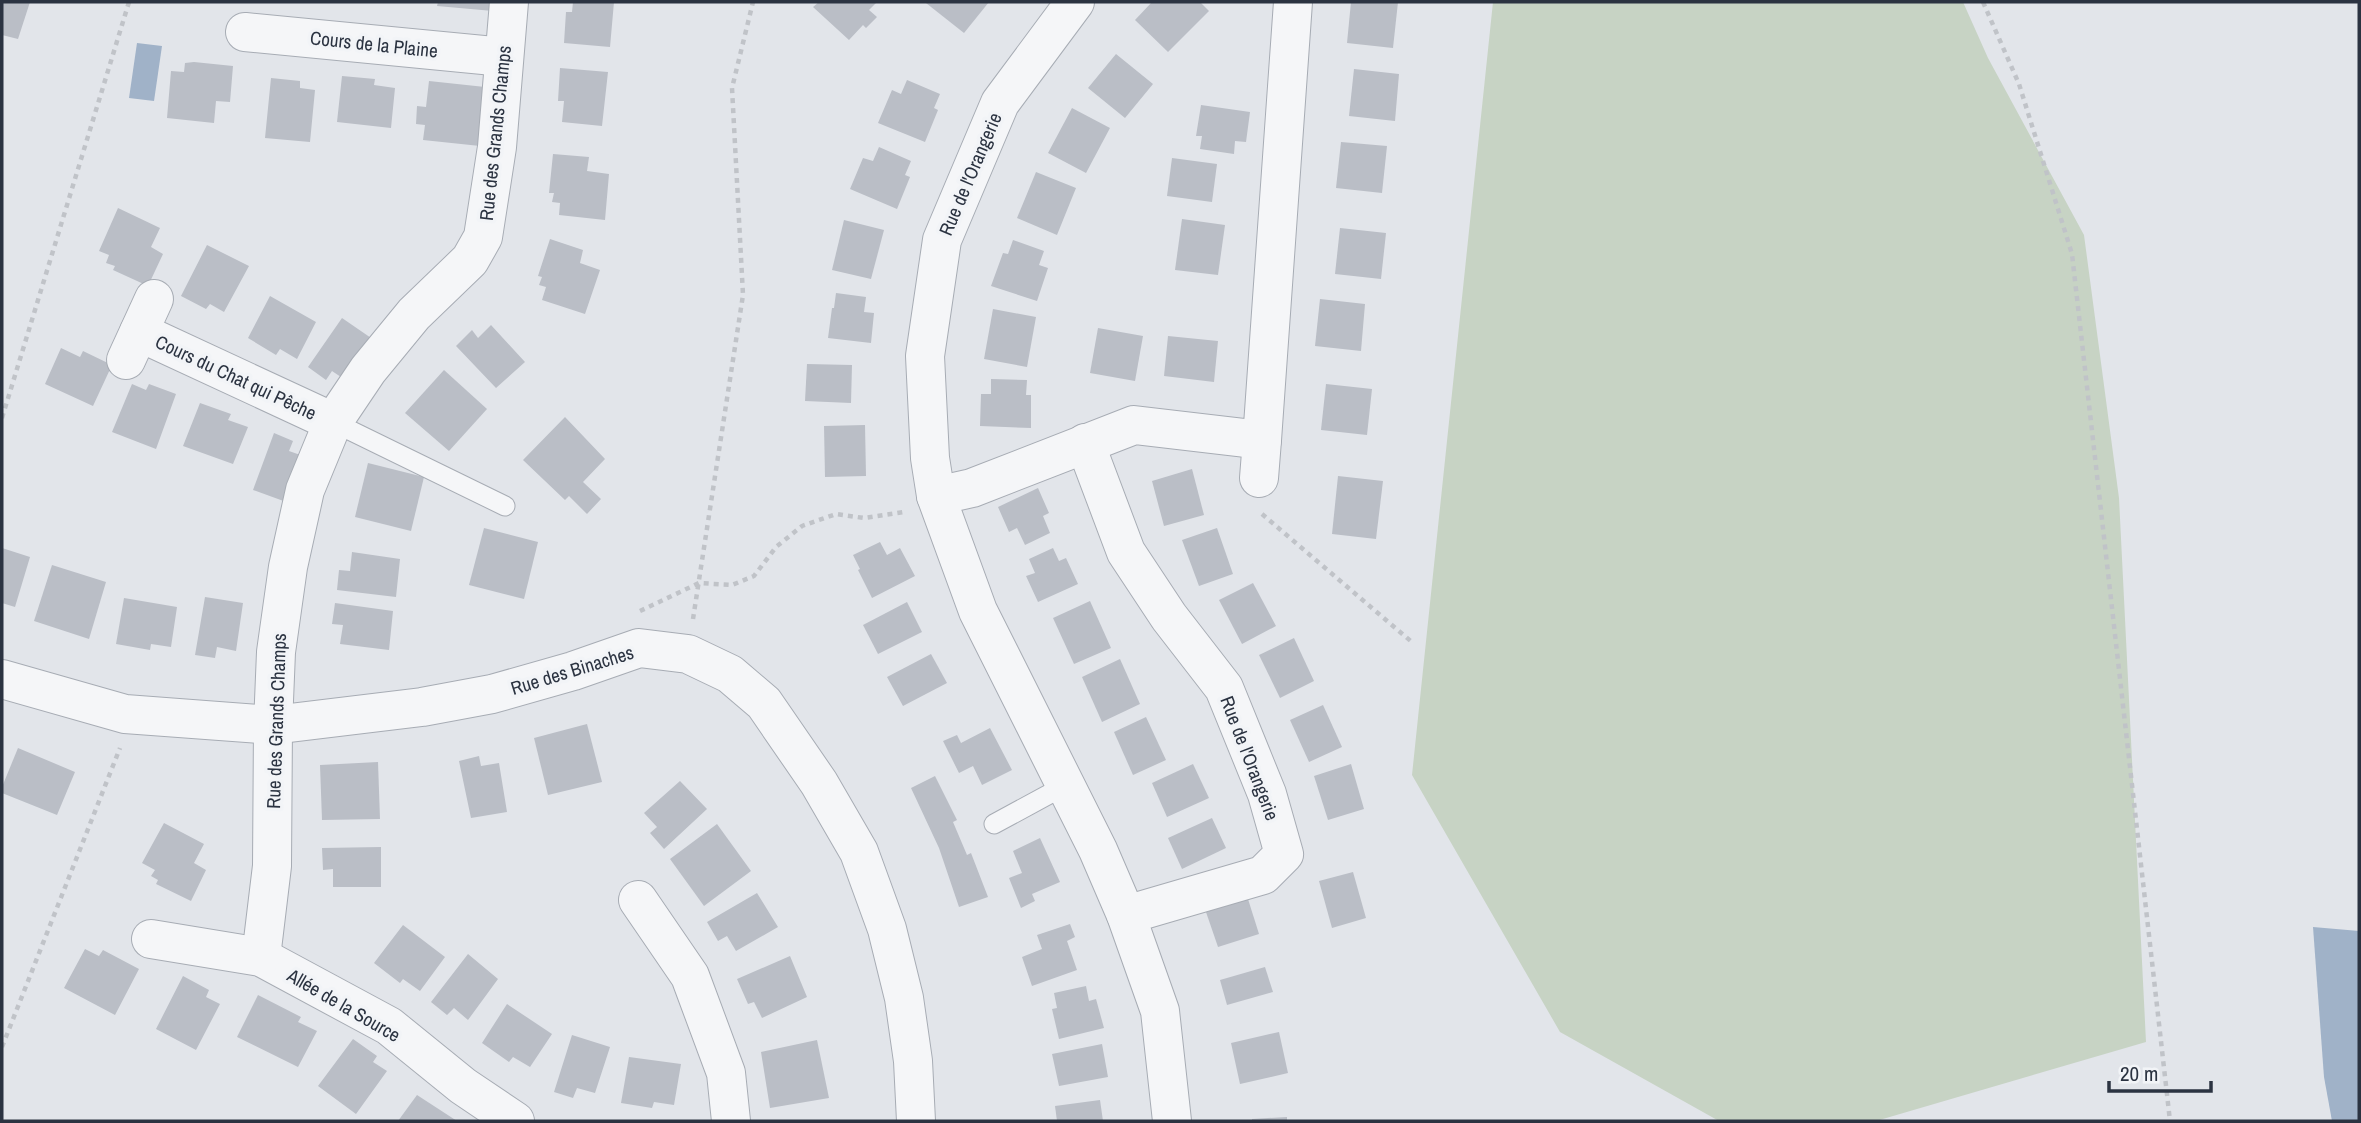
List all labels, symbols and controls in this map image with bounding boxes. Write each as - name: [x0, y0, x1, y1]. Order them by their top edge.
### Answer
- street label: Cours de la Plaine: [309, 24, 439, 64]
- street label: Rue des Grands Champs: [473, 44, 517, 222]
- street label: Rue de l'Orangerie: [932, 109, 1008, 239]
- street label: Cours du Chat qui Pêche: [151, 328, 321, 426]
- street label: Rue des Grands Champs: [260, 632, 292, 809]
- street label: Rue des Binaches: [507, 639, 637, 701]
- street label: Rue de l'Orangerie: [1214, 692, 1286, 824]
- street label: Allée de la Source: [282, 962, 405, 1048]
- scale bar: [2109, 1050, 2210, 1094]
- text: 20 m: [2120, 1059, 2158, 1088]

